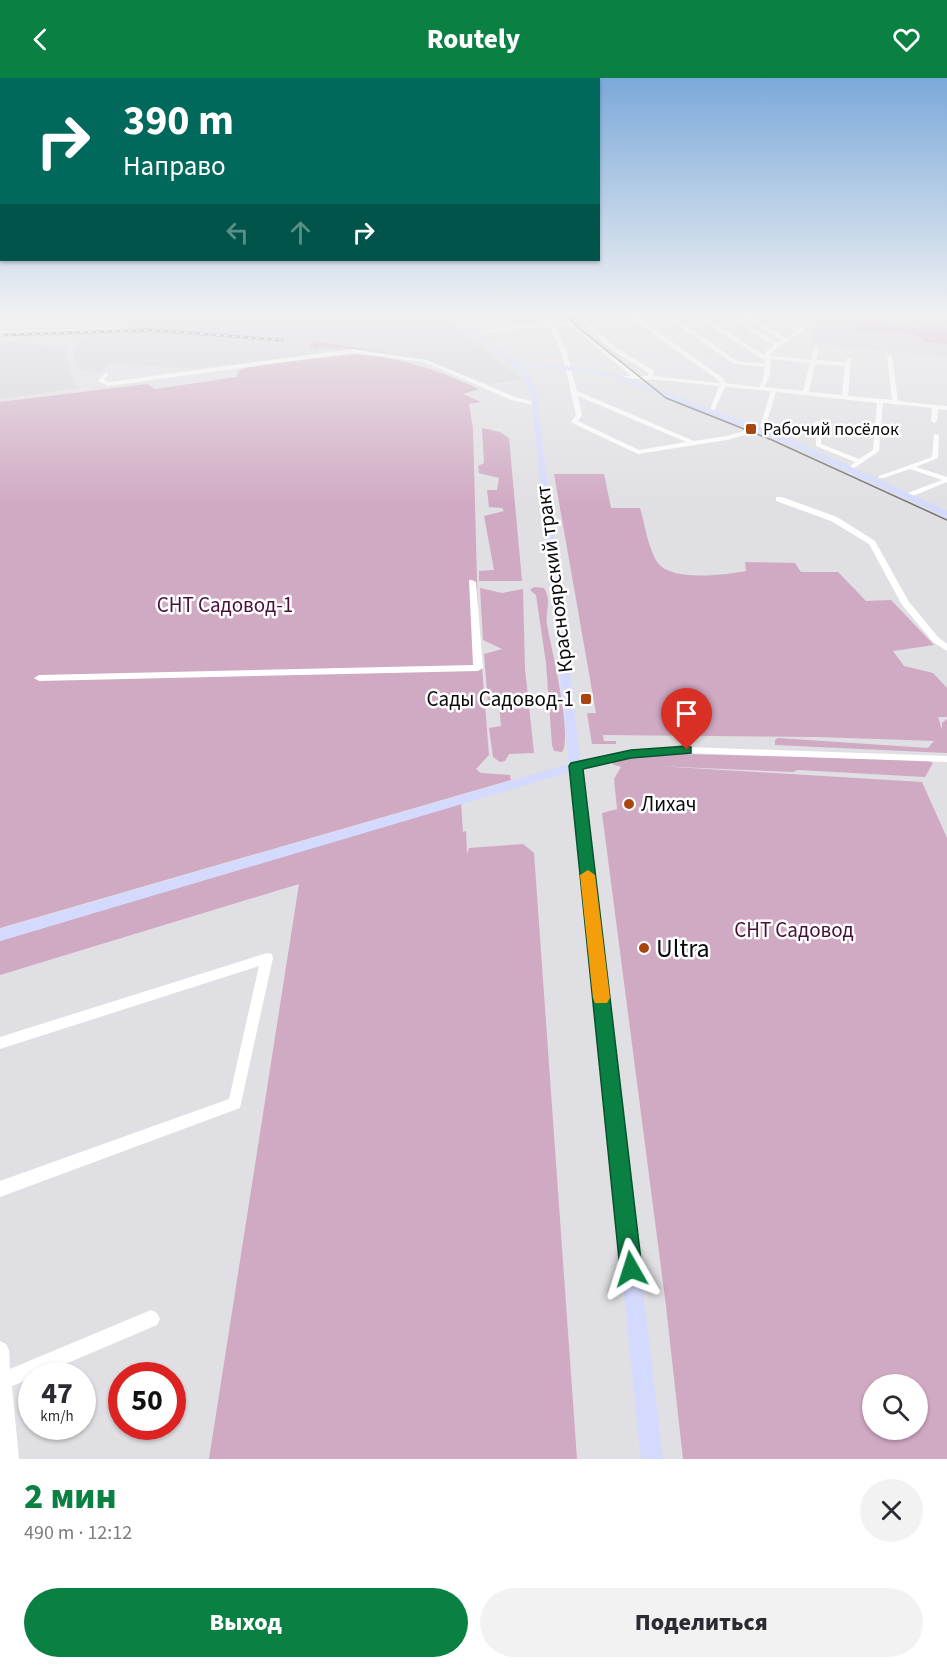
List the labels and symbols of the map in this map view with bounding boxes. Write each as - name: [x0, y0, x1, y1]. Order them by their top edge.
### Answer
- place label: Рабочий посёлок: [763, 417, 899, 442]
- marker: Рабочий посёлок: [744, 422, 758, 436]
- street label: Красноярский тракт: [528, 483, 580, 674]
- park label: СНТ Садовод-1: [157, 590, 293, 620]
- place label: Сады Садовод-1: [427, 684, 574, 714]
- pin: [661, 688, 712, 750]
- marker: Сады Садовод-1: [579, 692, 593, 706]
- place label: Лихач: [641, 789, 697, 819]
- marker: Лихач: [622, 797, 636, 811]
- park label: СНТ Садовод: [734, 915, 854, 945]
- place label: Ultra: [656, 930, 710, 967]
- marker: Ultra: [637, 941, 651, 955]
- position arrow: [599, 1237, 663, 1301]
- speed limit sign: 50: [108, 1362, 186, 1440]

